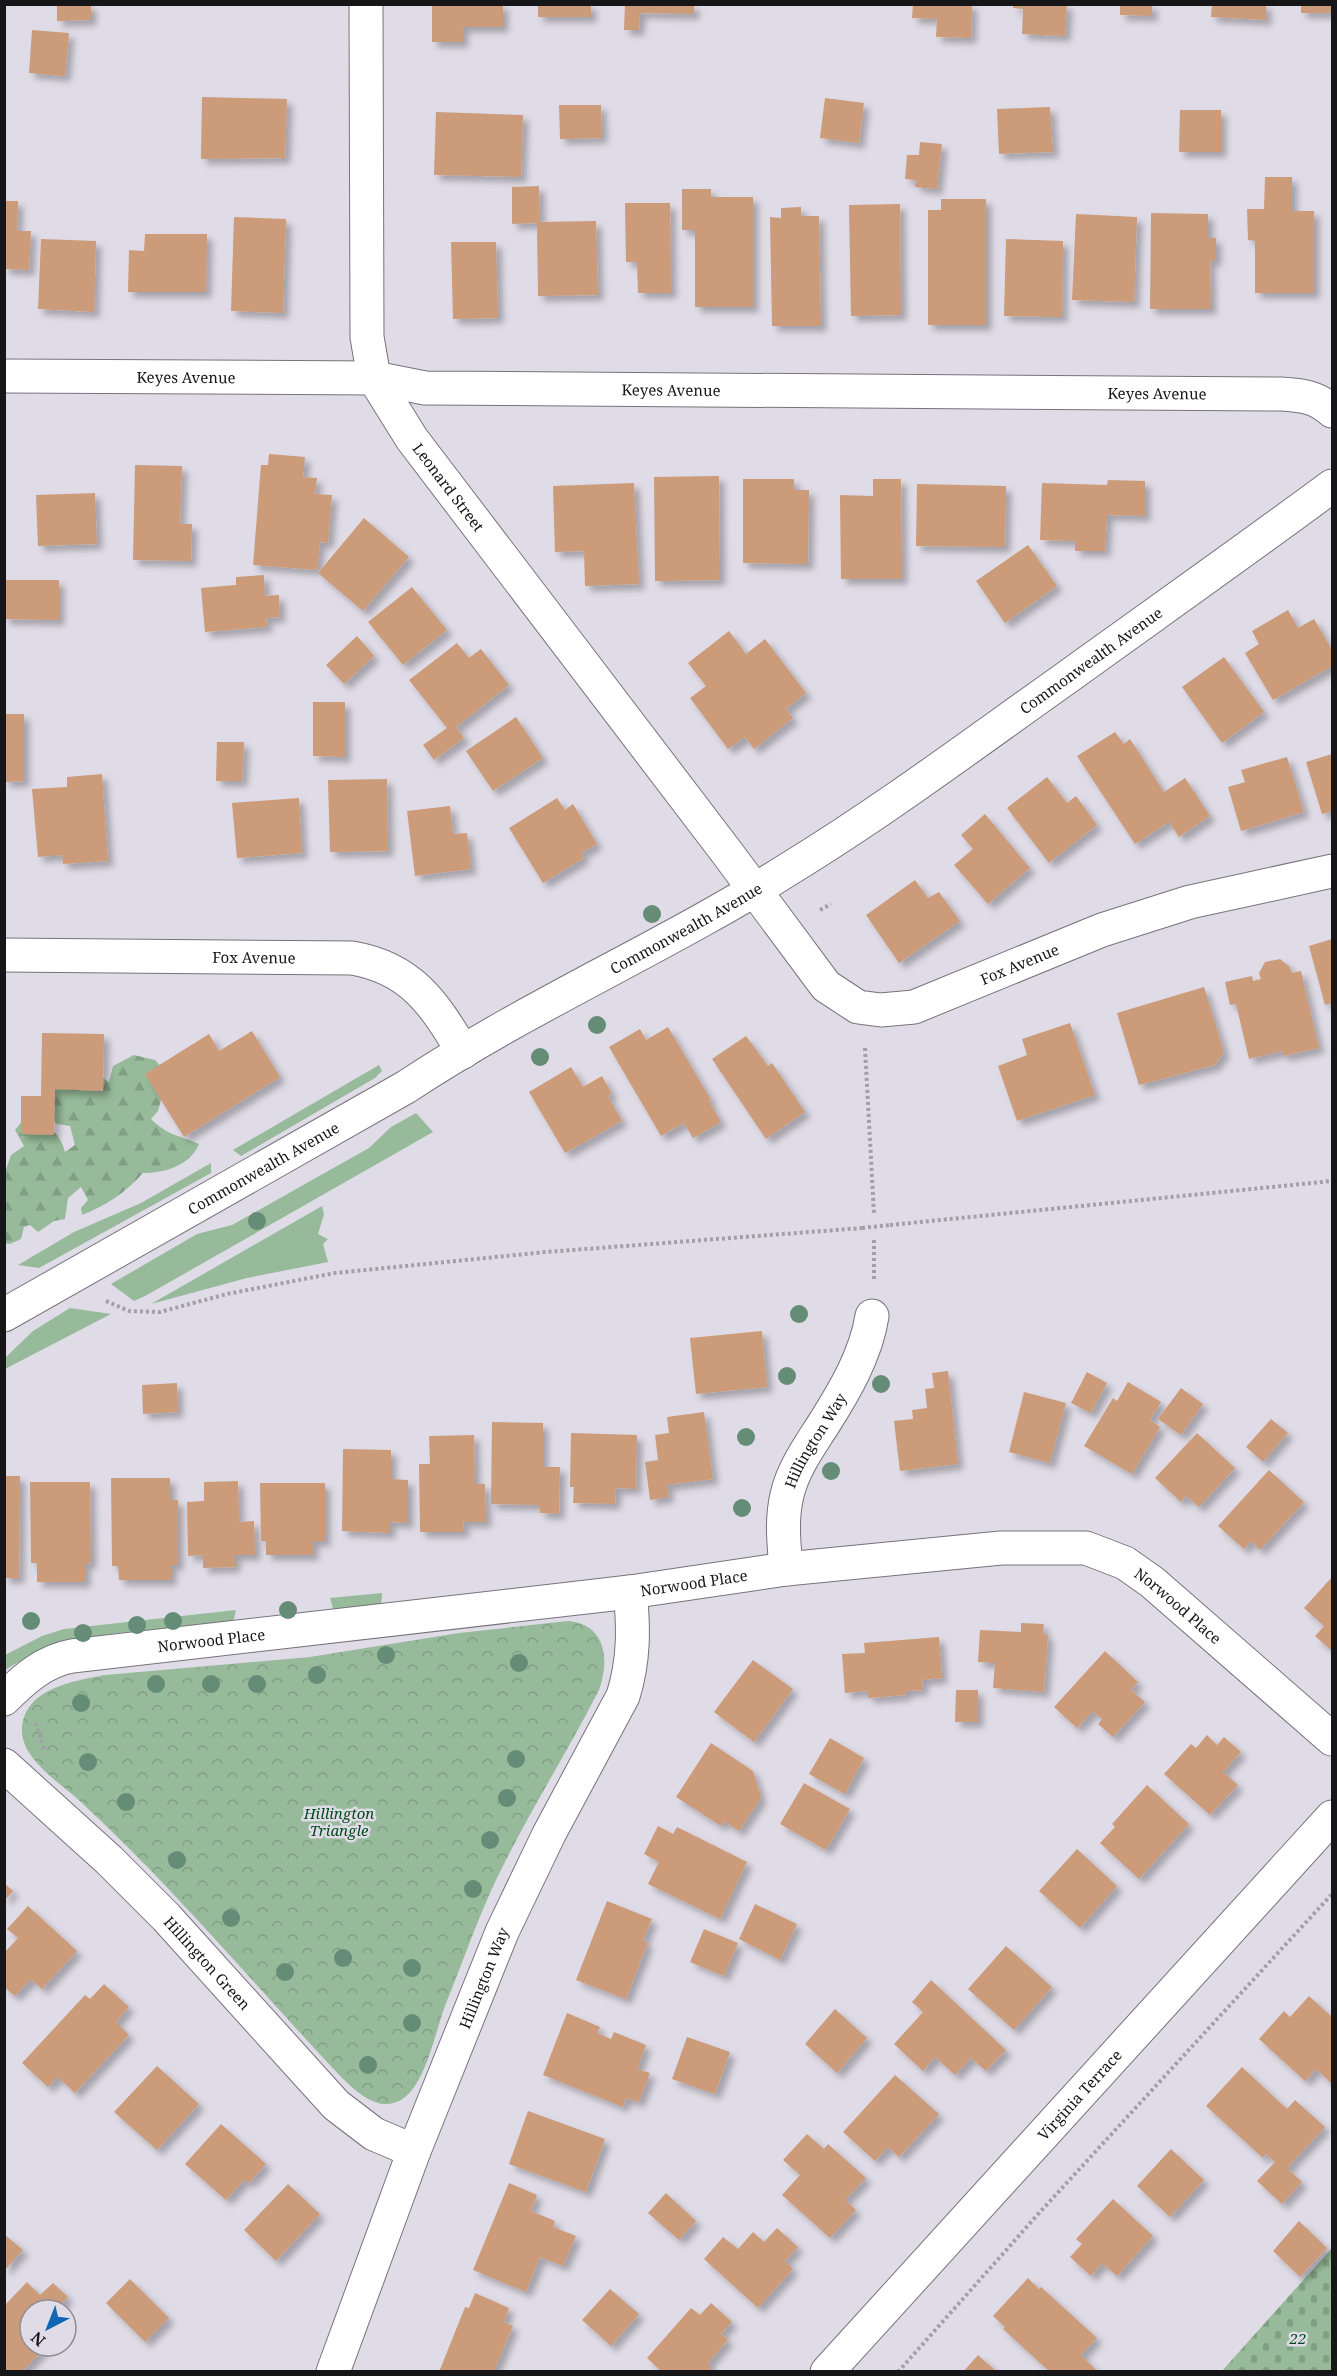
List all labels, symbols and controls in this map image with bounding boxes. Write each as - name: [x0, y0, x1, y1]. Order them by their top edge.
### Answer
- street label: Keyes Avenue: [136, 367, 236, 387]
- street label: Keyes Avenue: [621, 379, 721, 400]
- street label: Keyes Avenue: [1107, 383, 1207, 403]
- street label: Leonard Street: [409, 439, 489, 535]
- street label: Commonwealth Avenue: [1015, 602, 1166, 718]
- street label: Commonwealth Avenue: [606, 878, 766, 978]
- street label: Fox Avenue: [977, 939, 1062, 989]
- street label: Fox Avenue: [212, 947, 296, 968]
- street label: Commonwealth Avenue: [184, 1117, 343, 1219]
- street label: Hillington Way: [780, 1389, 851, 1491]
- street label: Norwood Place: [1131, 1563, 1226, 1648]
- street label: Norwood Place: [639, 1565, 749, 1600]
- street label: Norwood Place: [156, 1624, 266, 1656]
- park label: Hillington Triangle: [303, 1803, 374, 1840]
- street label: Hillington Green: [160, 1912, 255, 2014]
- street label: Hillington Way: [454, 1923, 513, 2031]
- street label: Virginia Terrace: [1033, 2045, 1126, 2144]
- north arrow: [18, 2298, 78, 2358]
- text: N: [26, 2326, 50, 2352]
- park label: 22: [1289, 2328, 1306, 2348]

